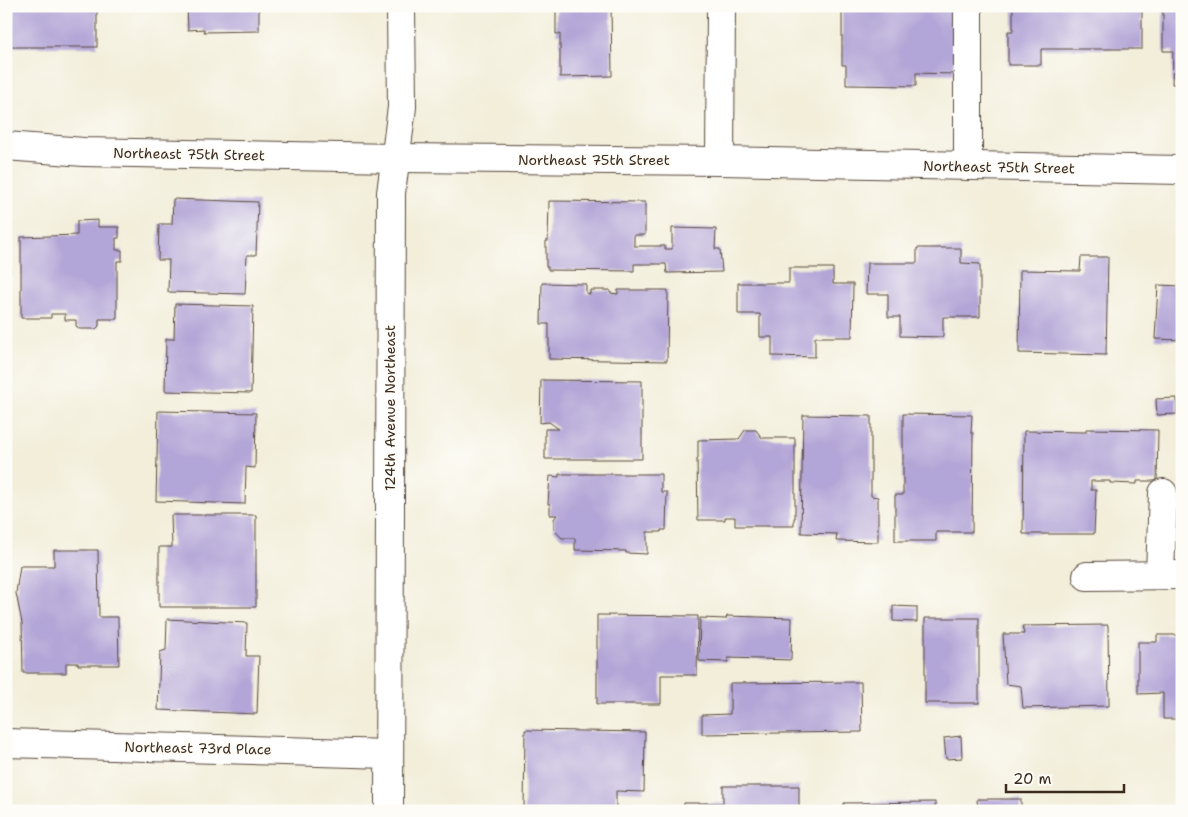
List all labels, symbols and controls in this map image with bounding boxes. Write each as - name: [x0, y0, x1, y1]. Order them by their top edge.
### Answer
- street label: Northeast 75th Street: [113, 144, 265, 164]
- street label: Northeast 75th Street: [518, 151, 670, 169]
- street label: Northeast 75th Street: [923, 157, 1075, 177]
- street label: 124th Avenue Northeast: [381, 325, 399, 491]
- street label: Northeast 73rd Place: [124, 738, 272, 758]
- scale bar: [1006, 762, 1123, 794]
- text: 20 m: [1013, 769, 1052, 789]

